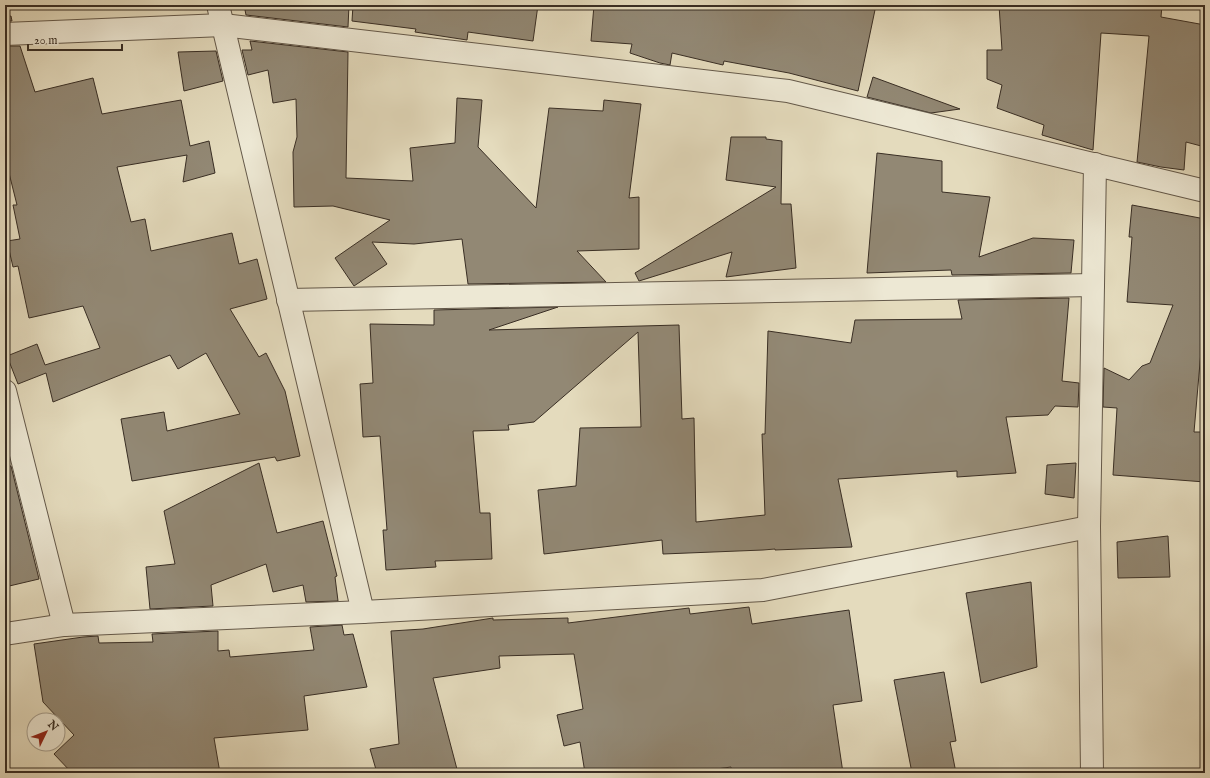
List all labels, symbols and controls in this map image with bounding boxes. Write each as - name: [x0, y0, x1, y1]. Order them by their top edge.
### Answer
- scale bar: [28, 26, 122, 52]
- text: 20 m: [34, 33, 57, 48]
- north arrow: [26, 712, 66, 752]
- text: N: [44, 717, 61, 734]

